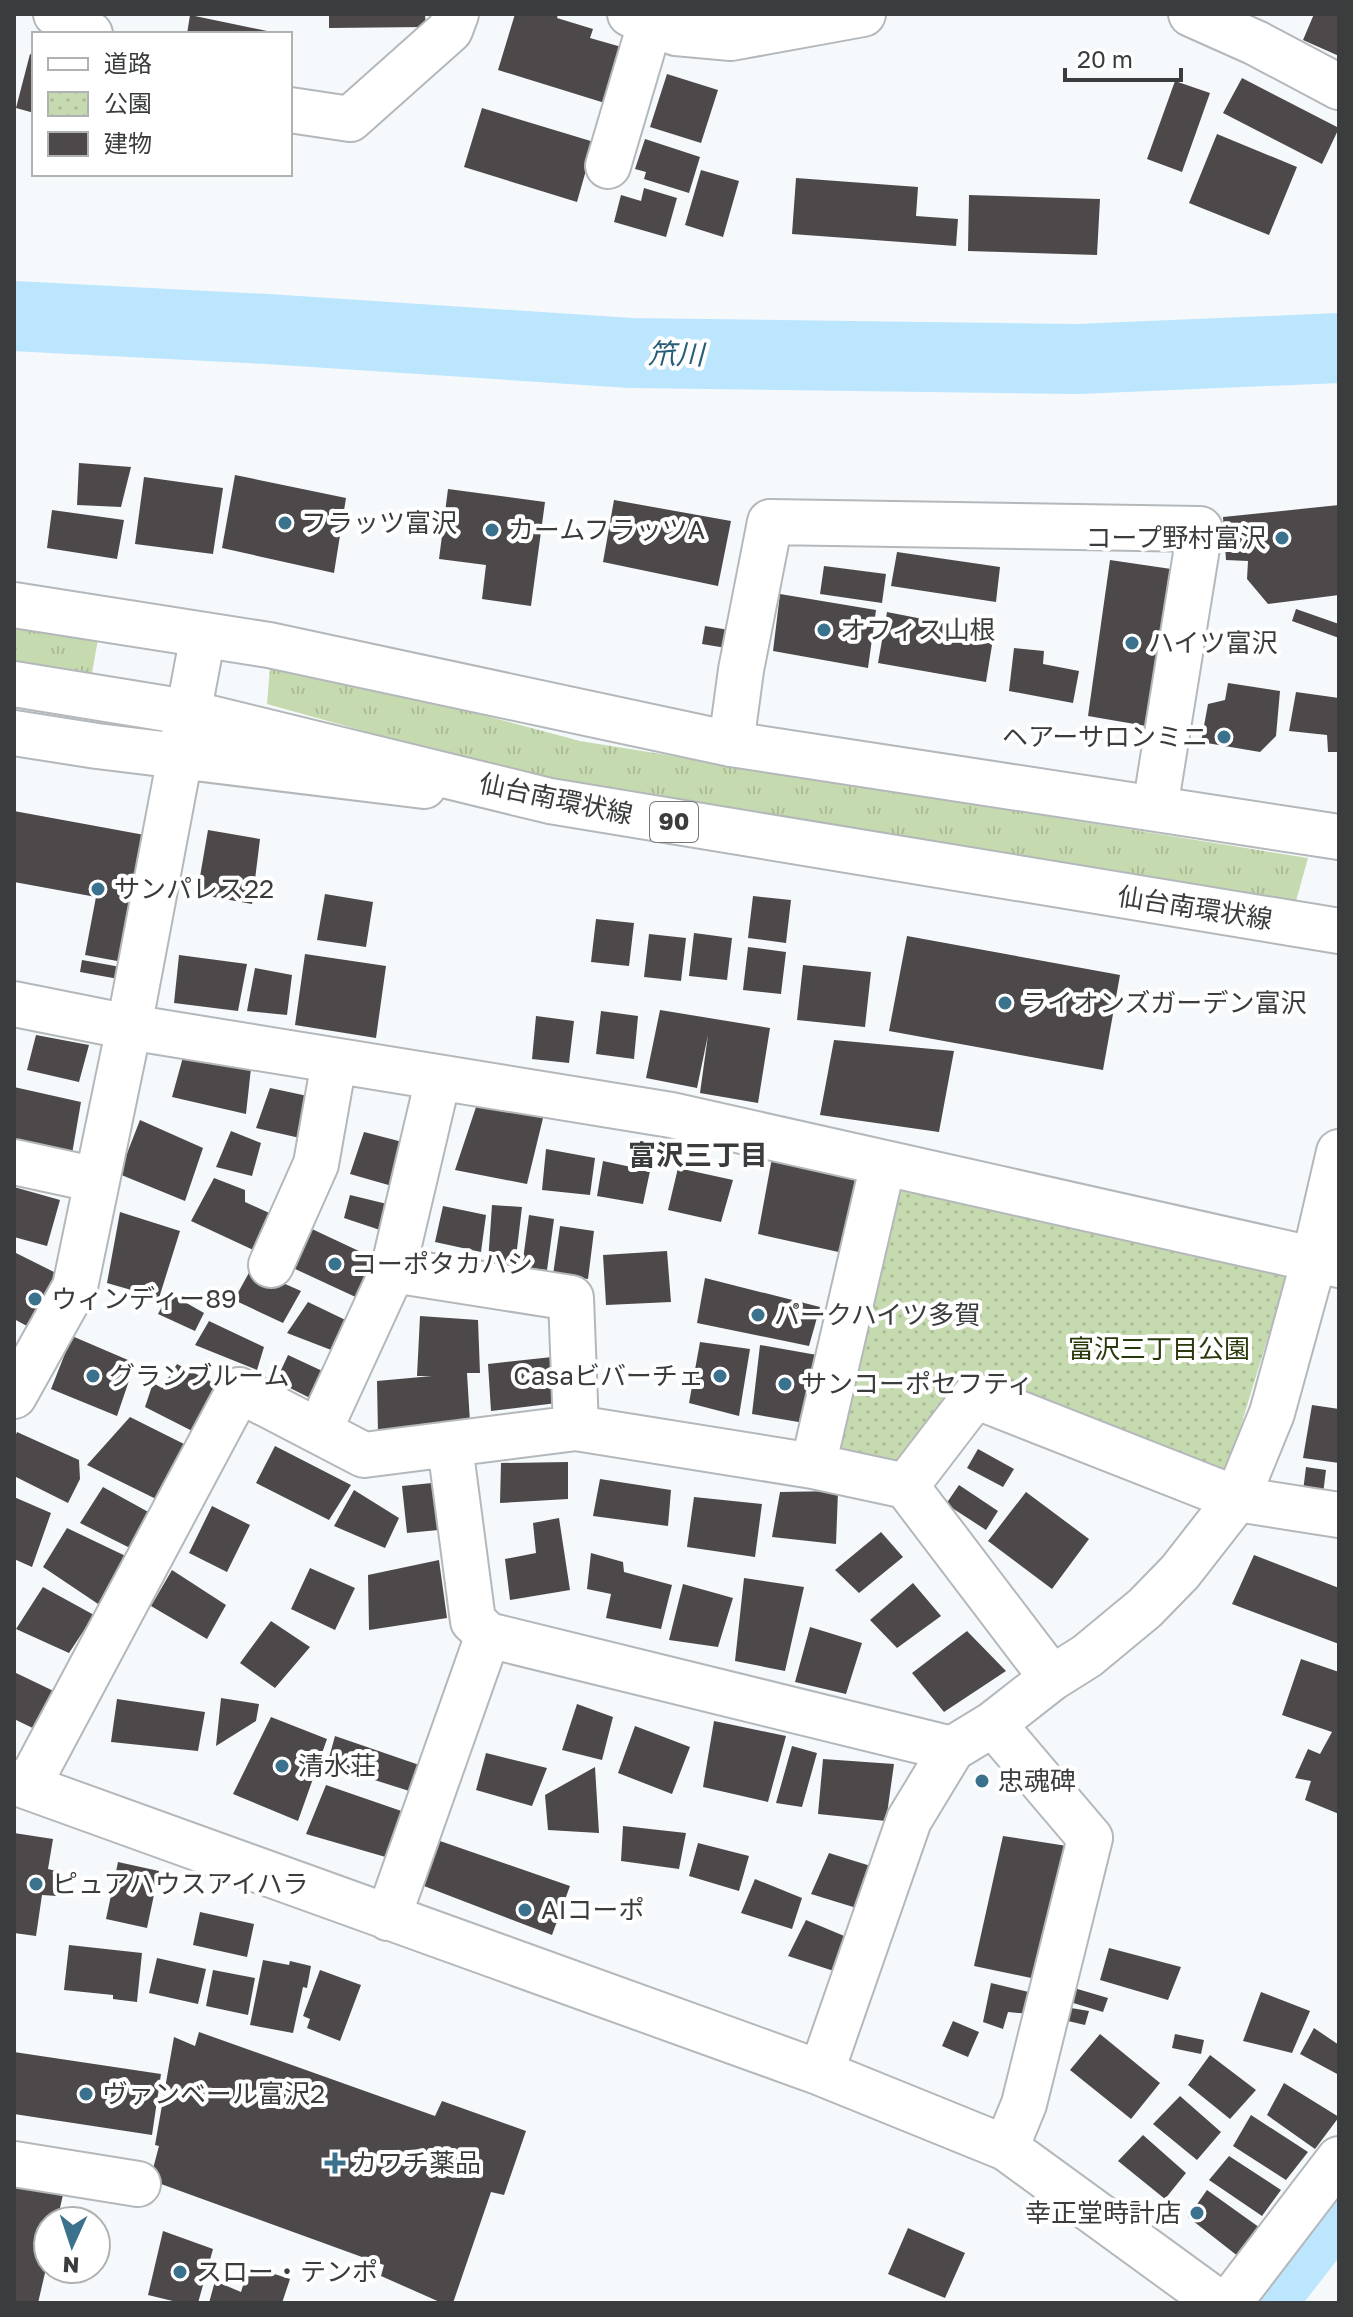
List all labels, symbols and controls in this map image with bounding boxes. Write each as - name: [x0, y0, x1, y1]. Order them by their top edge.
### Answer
- legend: [32, 32, 292, 176]
- scale bar: [1065, 32, 1181, 82]
- text: 20 m: [1077, 44, 1133, 73]
- text: 道路: [104, 48, 152, 77]
- text: 公園: [104, 88, 152, 117]
- text: 建物: [104, 128, 152, 157]
- water label: 笊川: [648, 337, 707, 371]
- place label: フラッツ富沢: [301, 507, 457, 538]
- marker: フラッツ富沢: [276, 514, 294, 532]
- place label: カームフラッツA: [508, 514, 705, 545]
- marker: カームフラッツA: [483, 521, 501, 539]
- place label: コープ野村富沢: [1086, 522, 1266, 553]
- marker: コープ野村富沢: [1273, 529, 1291, 547]
- place label: オフィス山根: [840, 614, 995, 645]
- marker: オフィス山根: [815, 621, 833, 639]
- place label: ハイツ富沢: [1148, 627, 1277, 658]
- marker: ハイツ富沢: [1123, 634, 1141, 652]
- place label: ヘアーサロンミニ: [1002, 721, 1208, 752]
- marker: ヘアーサロンミニ: [1215, 728, 1233, 746]
- street label: 仙台南環状線: [477, 767, 636, 830]
- road number: 90: [650, 802, 698, 842]
- place label: サンパレス22: [114, 873, 274, 904]
- marker: サンパレス22: [89, 880, 107, 898]
- street label: 仙台南環状線: [1116, 880, 1275, 935]
- place label: ライオンズガーデン富沢: [1021, 987, 1306, 1018]
- marker: ライオンズガーデン富沢: [996, 994, 1014, 1012]
- district label: 富沢三丁目: [628, 1138, 768, 1171]
- place label: コーポタカハシ: [351, 1248, 533, 1279]
- marker: コーポタカハシ: [326, 1255, 344, 1273]
- place label: ウィンディー89: [51, 1283, 237, 1314]
- marker: ウィンディー89: [26, 1290, 44, 1308]
- place label: パークハイツ多賀: [774, 1299, 980, 1330]
- marker: パークハイツ多賀: [749, 1306, 767, 1324]
- park label: 富沢三丁目公園: [1068, 1333, 1250, 1364]
- place label: グランブルーム: [109, 1360, 289, 1391]
- place label: Casaビバーチェ: [513, 1360, 704, 1391]
- marker: グランブルーム: [84, 1367, 102, 1385]
- marker: Casaビバーチェ: [711, 1367, 729, 1385]
- place label: サンコーポセフティ: [801, 1368, 1033, 1399]
- marker: サンコーポセフティ: [776, 1375, 794, 1393]
- place label: 清水荘: [298, 1750, 376, 1781]
- marker: 清水荘: [273, 1757, 291, 1775]
- place label: 忠魂碑: [998, 1765, 1076, 1796]
- marker: 忠魂碑: [973, 1772, 991, 1790]
- place label: ピュアハウスアイハラ: [52, 1868, 309, 1899]
- marker: ピュアハウスアイハラ: [27, 1875, 45, 1893]
- place label: AIコーポ: [541, 1894, 645, 1925]
- marker: AIコーポ: [516, 1901, 534, 1919]
- place label: ヴァンベール富沢2: [102, 2078, 325, 2109]
- marker: ヴァンベール富沢2: [77, 2085, 95, 2103]
- place label: カワチ薬品: [351, 2147, 481, 2178]
- marker: カワチ薬品: [326, 2154, 344, 2172]
- place label: 幸正堂時計店: [1025, 2197, 1181, 2228]
- marker: 幸正堂時計店: [1188, 2204, 1206, 2222]
- north arrow: [32, 2205, 112, 2285]
- text: N: [62, 2252, 80, 2279]
- place label: スロー・テンポ: [196, 2256, 378, 2287]
- marker: スロー・テンポ: [171, 2263, 189, 2281]

